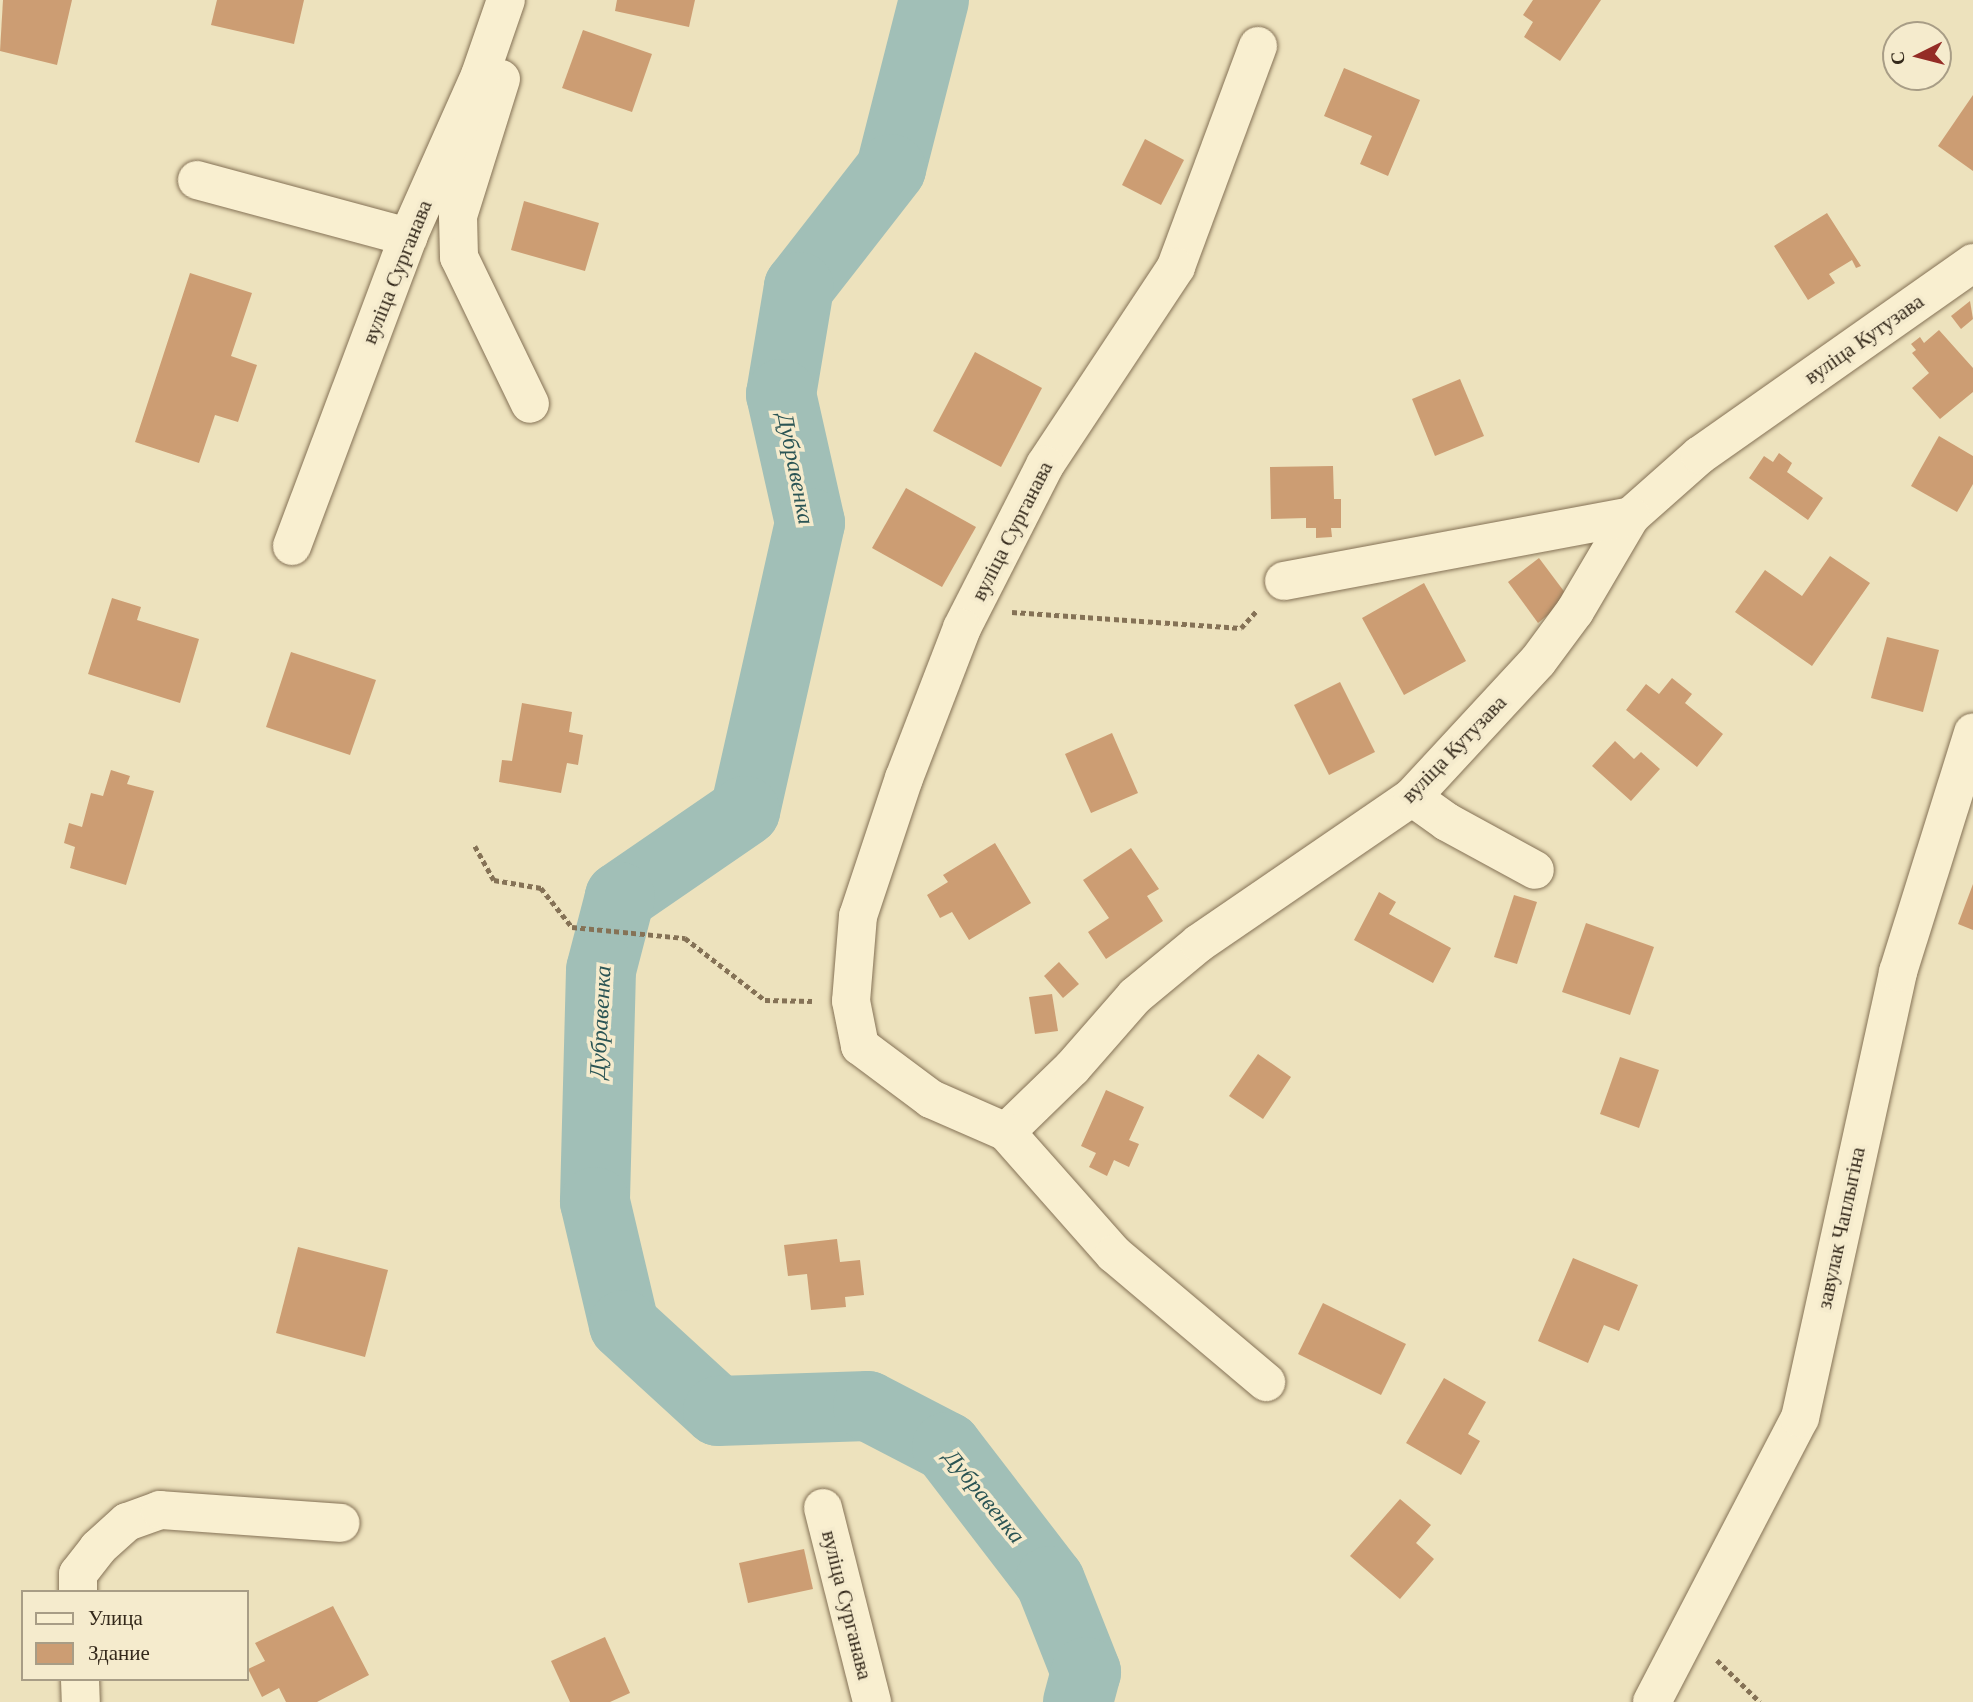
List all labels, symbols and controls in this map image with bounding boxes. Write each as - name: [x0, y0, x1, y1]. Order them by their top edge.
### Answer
- north arrow: [1882, 21, 1952, 91]
- text: С: [1886, 50, 1909, 66]
- street label: вуліца Сурганава: [357, 196, 437, 348]
- street label: вуліца Кутузава: [1800, 289, 1928, 389]
- water label: Дубравенка: [771, 411, 819, 527]
- street label: вуліца Сурганава: [966, 457, 1058, 605]
- street label: вуліца Кутузава: [1396, 690, 1512, 808]
- water label: Дубравенка: [584, 965, 618, 1079]
- street label: завулак Чаплыгіна: [1812, 1145, 1870, 1311]
- water label: Дубравенка: [938, 1445, 1030, 1549]
- street label: вуліца Сурганава: [816, 1528, 878, 1682]
- legend: [21, 1590, 248, 1681]
- text: Улица: [88, 1606, 143, 1630]
- text: Здание: [88, 1641, 150, 1665]

